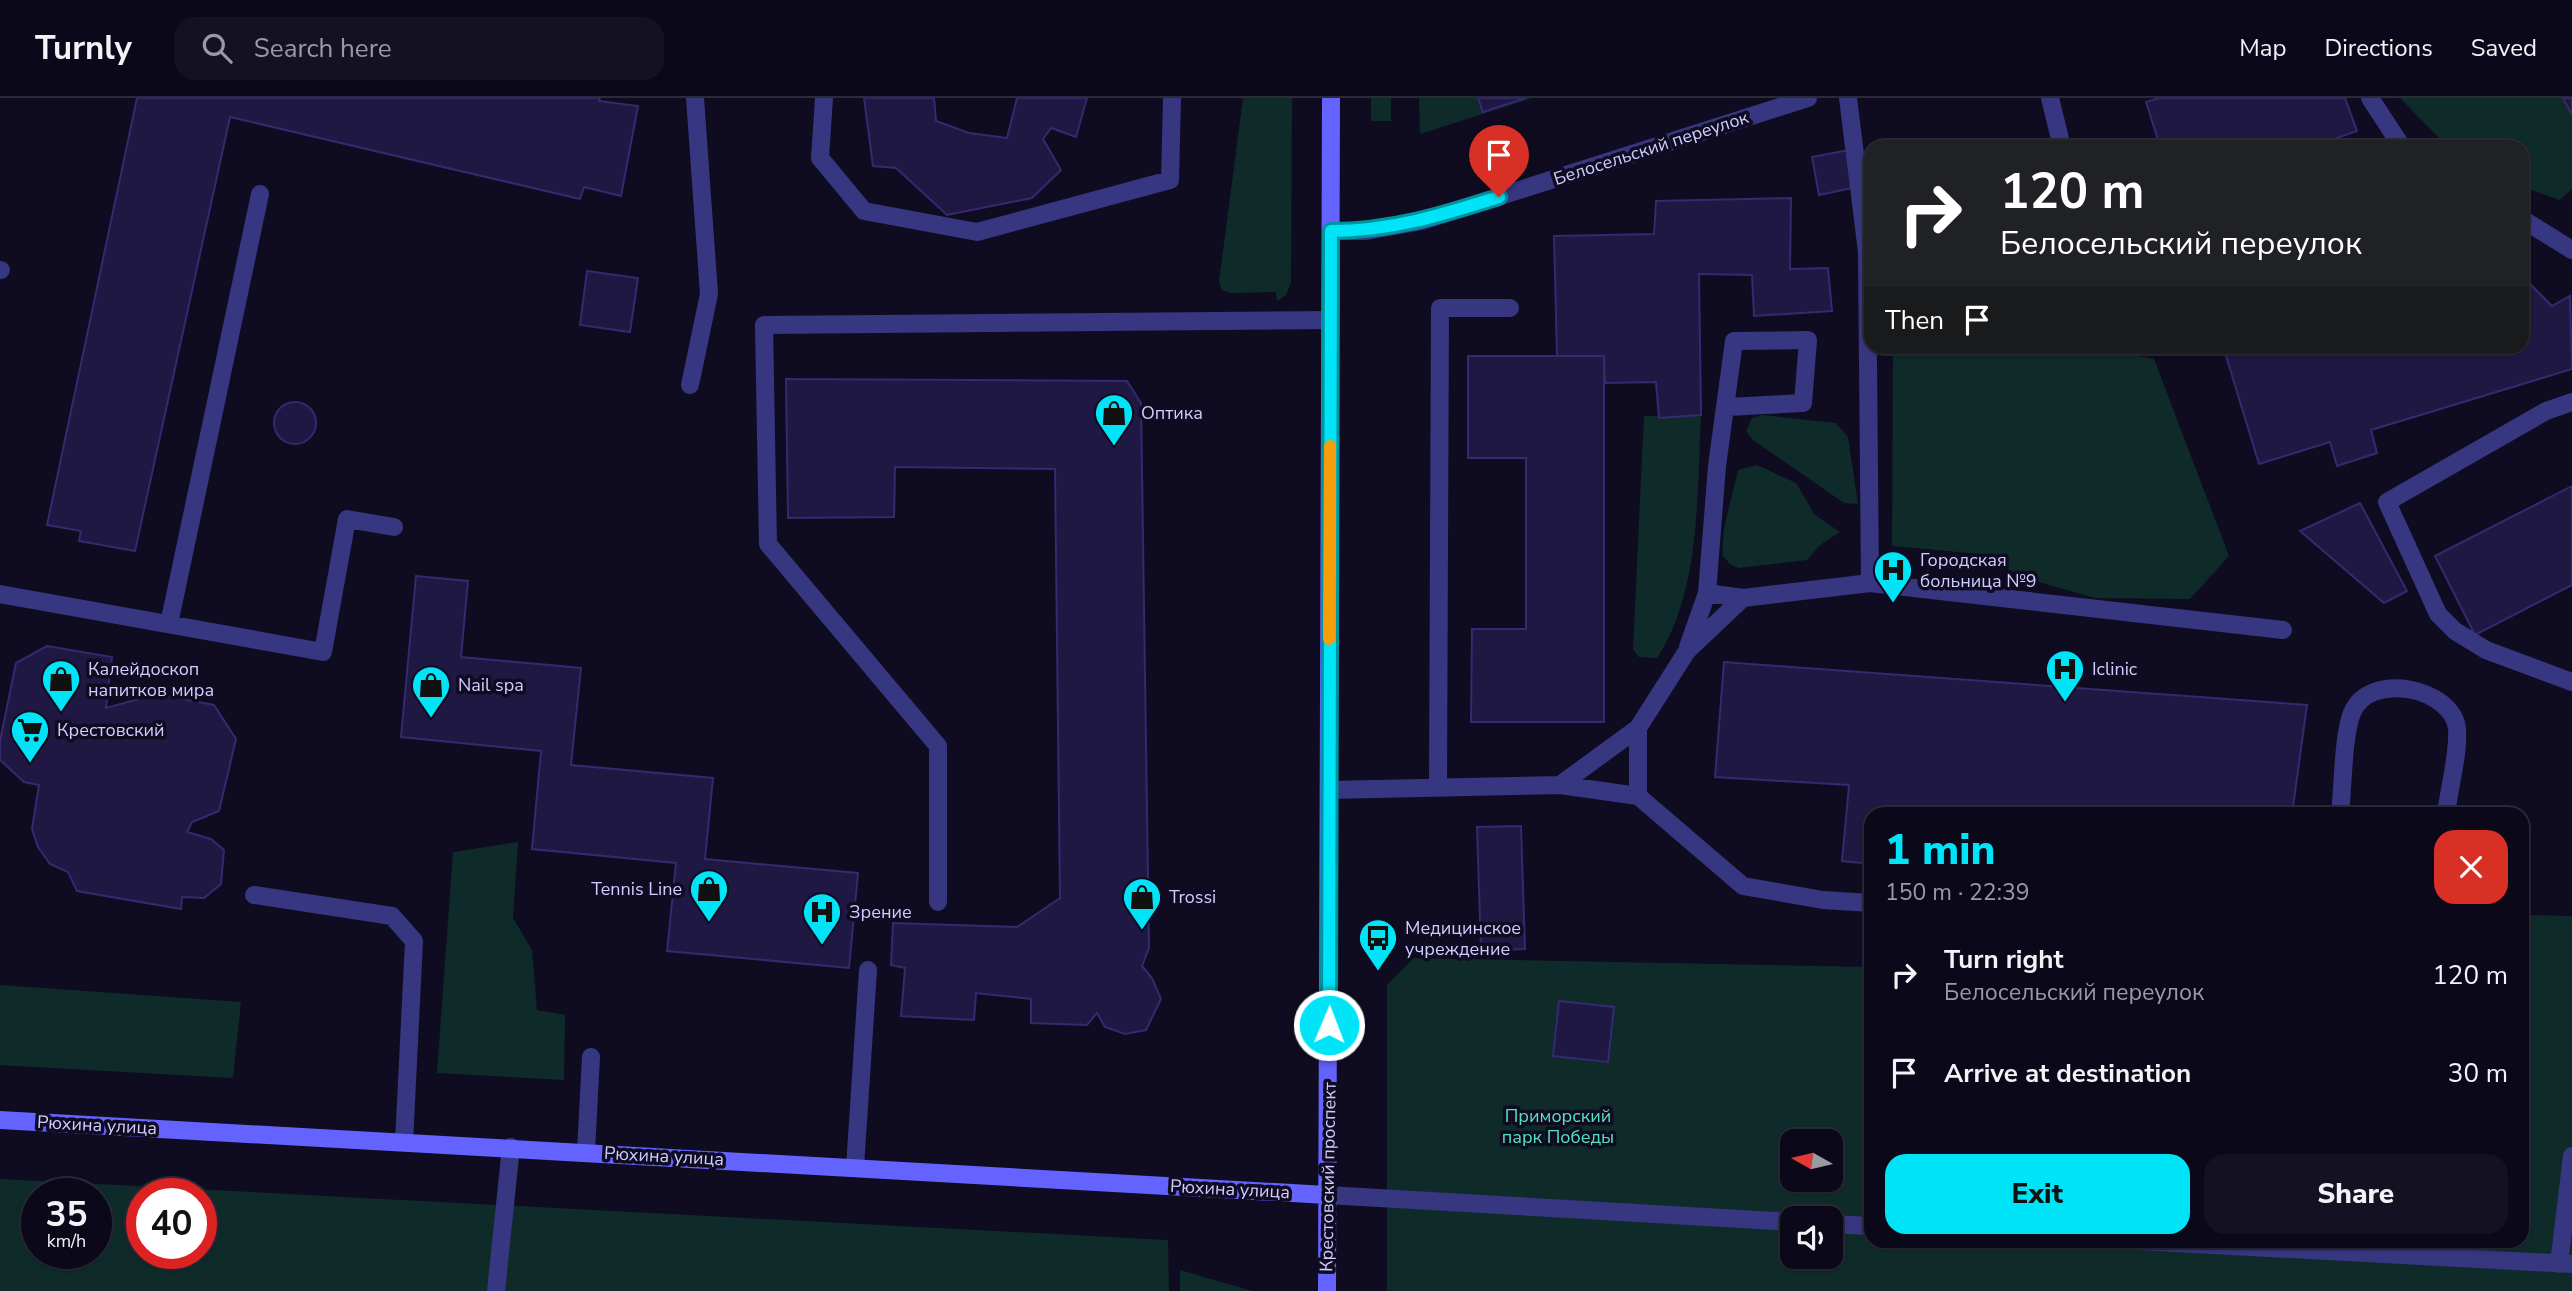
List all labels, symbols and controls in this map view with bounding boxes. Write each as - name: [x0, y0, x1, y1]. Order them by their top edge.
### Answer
- search box: [174, 17, 664, 80]
- text: Turnly: [35, 26, 132, 71]
- icon: search: [198, 29, 236, 67]
- text: Search here: [254, 31, 392, 66]
- text: Map: [2239, 32, 2286, 64]
- text: Directions: [2324, 32, 2433, 64]
- text: Saved: [2471, 32, 2537, 64]
- street label: Белосельский переулок: [1551, 105, 1752, 191]
- pin: [1469, 125, 1529, 197]
- icon: arrive: [1480, 136, 1518, 174]
- text: 120 m: [2000, 158, 2144, 225]
- icon: right: [1885, 168, 1976, 259]
- text: Белосельский переулок: [2000, 222, 2362, 265]
- icon: arrive: [1958, 301, 1996, 339]
- text: Then: [1885, 303, 1944, 338]
- shop icon: Оптика: [1093, 392, 1135, 447]
- place label: Оптика: [1141, 401, 1203, 425]
- place label: Городская больница №9: [1920, 548, 2037, 593]
- hospital icon: Городская больница №9: [1872, 549, 1914, 604]
- hospital icon: Iclinic: [2044, 648, 2086, 703]
- place label: Калейдоскоп напитков мира: [88, 657, 214, 702]
- place label: Iclinic: [2092, 657, 2137, 681]
- shop icon: Калейдоскоп напитков мира: [40, 658, 82, 713]
- shop icon: Nail spa: [410, 664, 452, 719]
- place label: Nail spa: [458, 673, 524, 697]
- supermarket icon: Крестовский: [9, 709, 51, 764]
- place label: Крестовский: [57, 718, 164, 742]
- text: 1 min: [1885, 822, 1995, 879]
- button: close: [2434, 830, 2508, 904]
- shop icon: Tennis Line: [688, 868, 730, 923]
- shop icon: Trossi: [1121, 876, 1163, 931]
- place label: Tennis Line: [591, 877, 682, 901]
- text: 150 m · 22:39: [1885, 877, 2030, 908]
- place label: Trossi: [1169, 885, 1216, 909]
- hospital icon: Зрение: [801, 891, 843, 946]
- place label: Зрение: [849, 900, 912, 924]
- place label: Медицинское учреждение: [1405, 916, 1521, 961]
- bus stop icon: Медицинское учреждение: [1357, 917, 1399, 972]
- text: Turn right: [1944, 942, 2063, 977]
- icon: right: [1885, 956, 1923, 994]
- text: 120 m: [2432, 958, 2508, 993]
- text: Белосельский переулок: [1944, 977, 2204, 1008]
- position arrow: [1292, 988, 1366, 1062]
- icon: arrive: [1885, 1054, 1923, 1092]
- text: Arrive at destination: [1944, 1056, 2191, 1091]
- text: 30 m: [2448, 1056, 2508, 1091]
- street label: Крестовский проспект: [1314, 1082, 1342, 1272]
- park label: Приморский парк Победы: [1502, 1104, 1614, 1149]
- street label: Рюхина улица: [36, 1110, 158, 1140]
- north arrow: [1780, 1129, 1843, 1192]
- map controls: [1780, 1129, 1843, 1269]
- street label: Рюхина улица: [603, 1141, 725, 1171]
- button: Exit: [1885, 1154, 2190, 1234]
- button: Share: [2204, 1154, 2508, 1234]
- street label: Рюхина улица: [1169, 1174, 1291, 1204]
- speed limit sign: 40: [126, 1178, 217, 1269]
- text: 35: [45, 1191, 88, 1238]
- button: sound: [1780, 1206, 1843, 1269]
- text: km/h: [47, 1229, 86, 1253]

